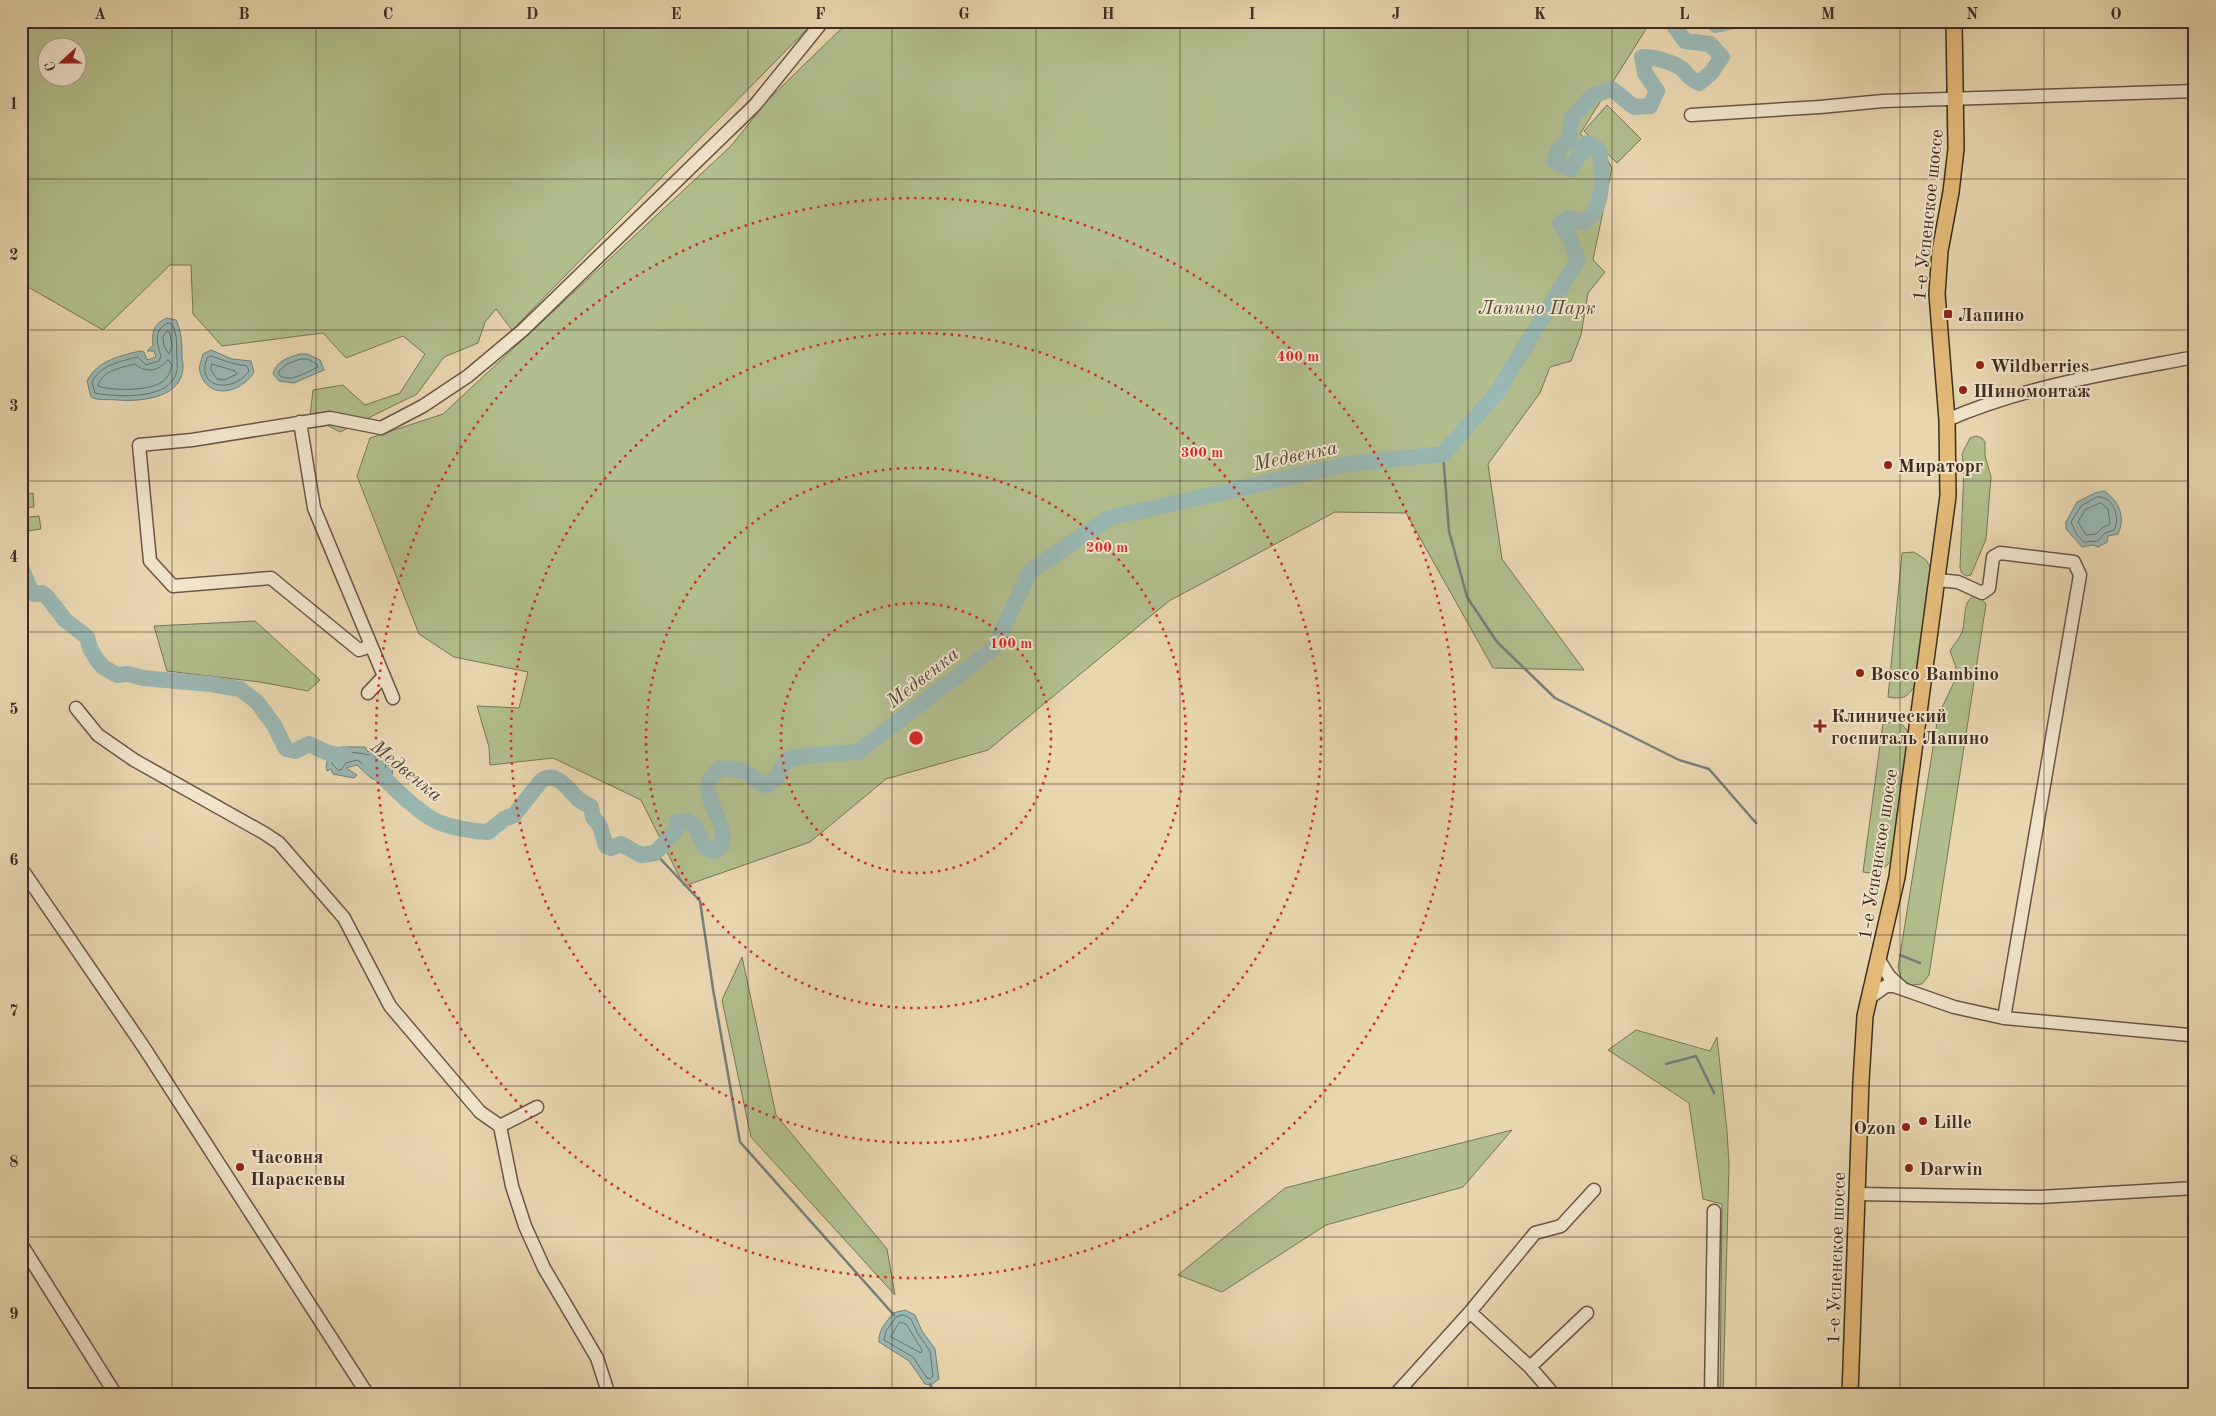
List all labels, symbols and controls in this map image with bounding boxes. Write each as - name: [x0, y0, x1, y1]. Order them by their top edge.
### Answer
- text: A: [94, 7, 106, 23]
- text: B: [238, 7, 250, 23]
- text: C: [383, 7, 393, 23]
- text: D: [526, 7, 538, 23]
- text: E: [670, 7, 682, 23]
- text: F: [815, 7, 826, 23]
- text: G: [958, 7, 970, 23]
- text: H: [1101, 7, 1115, 23]
- text: I: [1248, 7, 1256, 23]
- text: J: [1392, 7, 1401, 23]
- text: K: [1534, 7, 1546, 23]
- text: L: [1679, 7, 1690, 23]
- text: M: [1821, 7, 1835, 23]
- text: N: [1966, 7, 1979, 23]
- text: O: [2110, 7, 2122, 23]
- north arrow: [38, 38, 88, 88]
- text: С: [43, 59, 59, 73]
- text: 1: [9, 97, 19, 113]
- street label: 1-е Успенское шоссе: [1911, 128, 1948, 302]
- text: 2: [9, 248, 19, 264]
- park label: Лапино Парк: [1478, 300, 1596, 319]
- place label: Лапино: [1958, 307, 2024, 326]
- marker: Лапино: [1942, 308, 1954, 320]
- text: 400 m: [1277, 350, 1319, 365]
- place label: Wildberries: [1990, 358, 2089, 377]
- marker: Wildberries: [1974, 359, 1986, 371]
- place label: Шиномонтаж: [1973, 383, 2091, 402]
- marker: Шиномонтаж: [1957, 384, 1969, 396]
- text: 3: [9, 399, 19, 415]
- water label: Медвенка: [1250, 438, 1340, 476]
- text: 300 m: [1181, 446, 1223, 461]
- place label: Мираторг: [1898, 458, 1983, 477]
- marker: Мираторг: [1882, 459, 1894, 471]
- text: 200 m: [1086, 541, 1128, 556]
- text: 4: [9, 550, 19, 566]
- text: 100 m: [990, 637, 1032, 652]
- water label: Медвенка: [883, 644, 963, 713]
- place label: Bosco Bambino: [1870, 666, 1999, 685]
- marker: Bosco Bambino: [1854, 667, 1866, 679]
- text: 5: [9, 702, 19, 718]
- place label: Клинический госпиталь Лапино: [1831, 708, 1989, 749]
- marker: Клинический госпиталь Лапино: [1813, 719, 1827, 733]
- centre of rings: [907, 729, 925, 747]
- water label: Медвенка: [365, 736, 446, 806]
- street label: 1-е Успенское шоссе: [1857, 768, 1902, 941]
- text: 6: [9, 853, 19, 869]
- text: 7: [9, 1004, 19, 1020]
- place label: Lille: [1933, 1114, 1972, 1133]
- marker: Lille: [1917, 1115, 1929, 1127]
- place label: Ozon: [1854, 1120, 1896, 1139]
- marker: Ozon: [1900, 1121, 1912, 1133]
- place label: Часовня Параскевы: [250, 1149, 345, 1190]
- text: 8: [9, 1155, 19, 1171]
- marker: Часовня Параскевы: [234, 1161, 246, 1173]
- place label: Darwin: [1919, 1161, 1983, 1180]
- marker: Darwin: [1903, 1162, 1915, 1174]
- street label: 1-е Успенское шоссе: [1825, 1171, 1850, 1345]
- text: 9: [9, 1307, 19, 1323]

